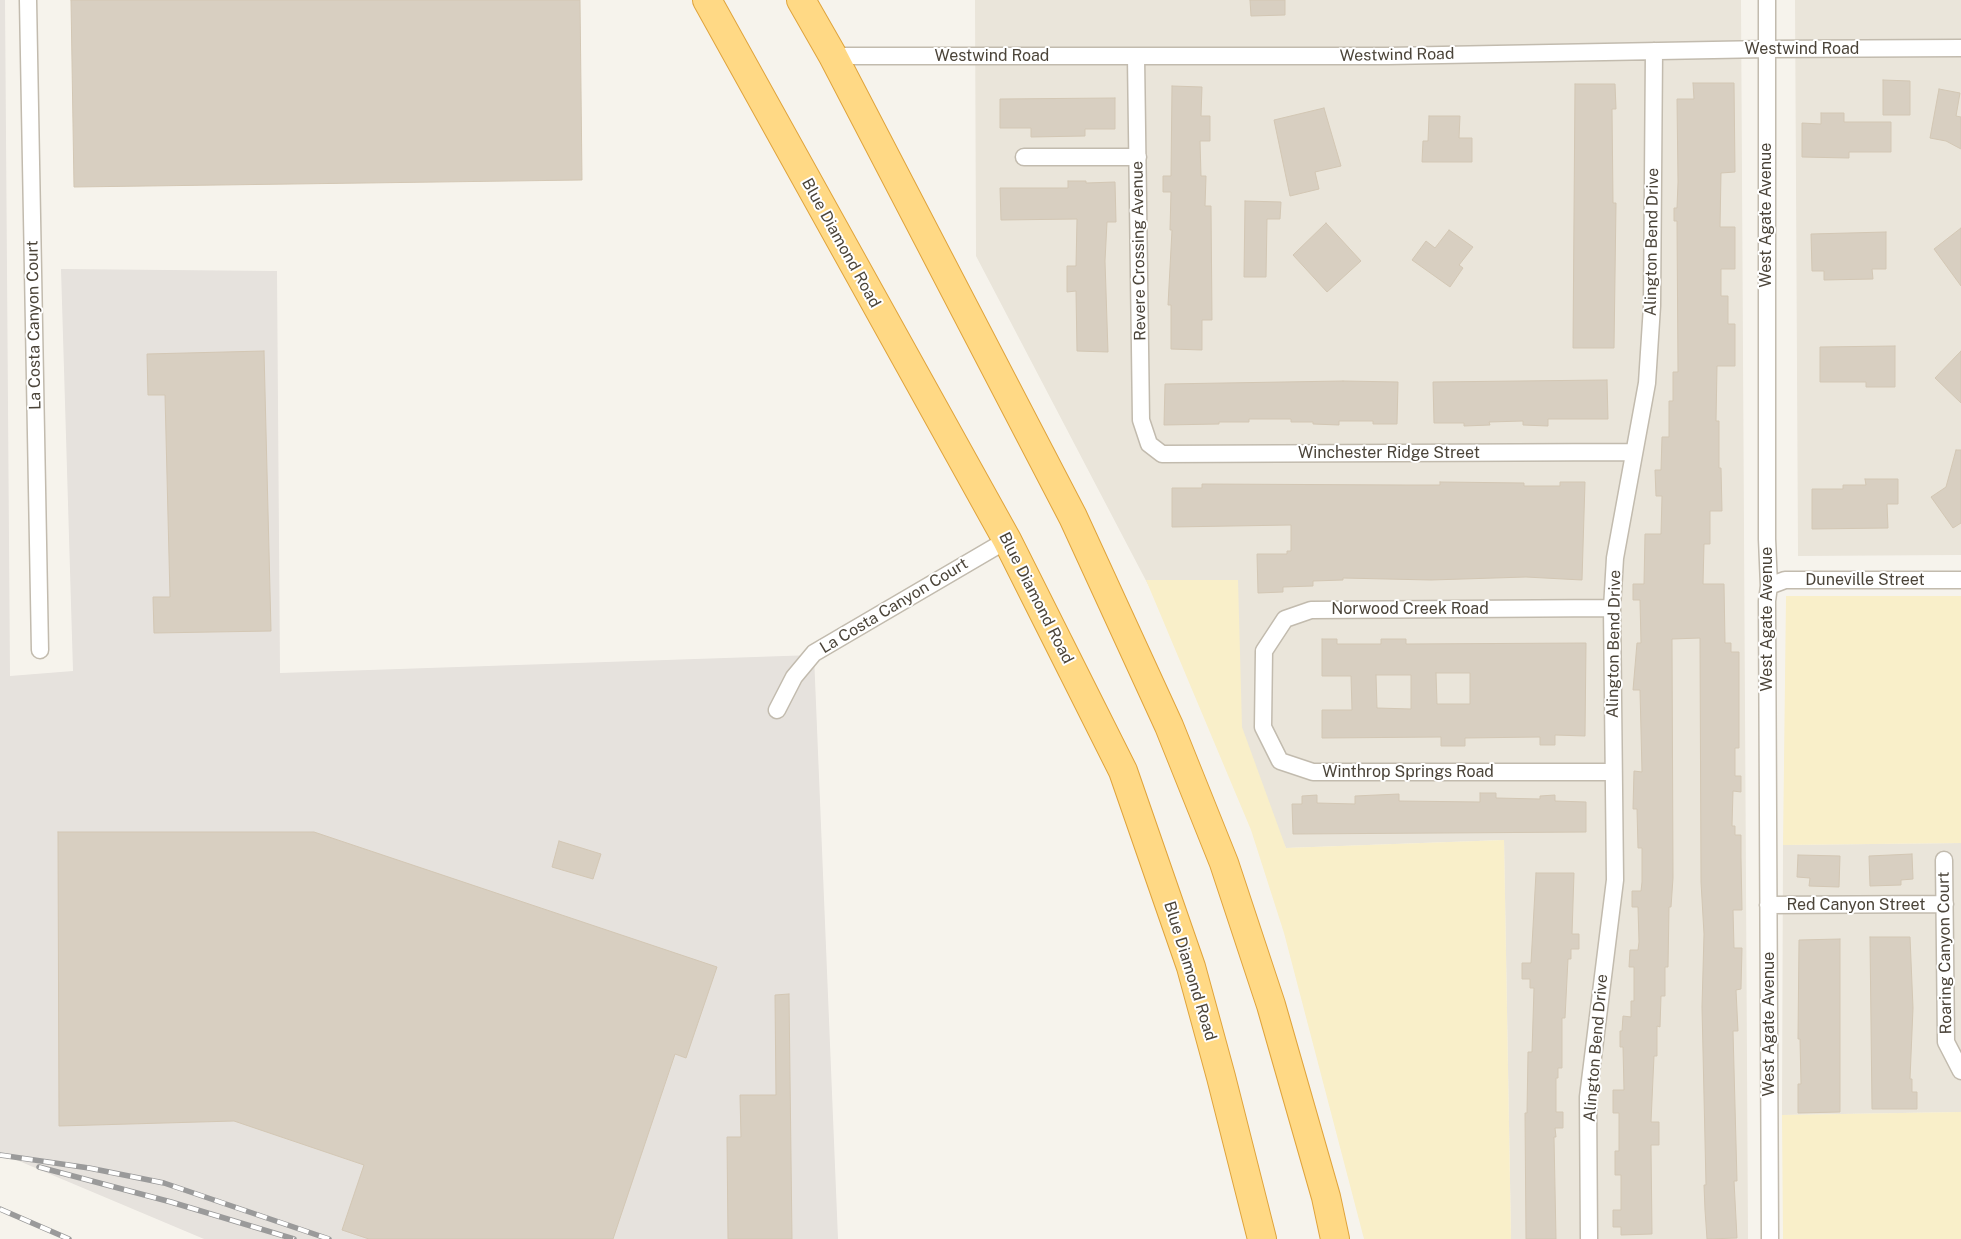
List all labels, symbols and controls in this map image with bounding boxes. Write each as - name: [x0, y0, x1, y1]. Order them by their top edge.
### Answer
- street label: Westwind Road: [1745, 39, 1859, 59]
- street label: Westwind Road: [1339, 44, 1455, 66]
- street label: Westwind Road: [935, 46, 1049, 66]
- street label: West Agate Avenue: [1756, 143, 1776, 287]
- street label: Revere Crossing Avenue: [1128, 161, 1150, 341]
- street label: Alington Bend Drive: [1641, 168, 1663, 316]
- street label: Blue Diamond Road: [797, 175, 885, 311]
- street label: La Costa Canyon Court: [23, 240, 45, 410]
- street label: Winchester Ridge Street: [1298, 443, 1480, 463]
- street label: Blue Diamond Road: [995, 529, 1077, 667]
- street label: West Agate Avenue: [1757, 547, 1777, 691]
- street label: La Costa Canyon Court: [816, 554, 972, 658]
- street label: Alington Bend Drive: [1603, 570, 1625, 718]
- street label: Duneville Street: [1805, 570, 1925, 590]
- street label: Norwood Creek Road: [1331, 599, 1489, 619]
- street label: Winthrop Springs Road: [1322, 762, 1494, 782]
- street label: Roaring Canyon Court: [1934, 872, 1956, 1034]
- street label: Red Canyon Street: [1786, 895, 1926, 915]
- street label: Blue Diamond Road: [1160, 899, 1220, 1043]
- street label: West Agate Avenue: [1759, 952, 1779, 1096]
- street label: Alington Bend Drive: [1580, 973, 1612, 1123]

